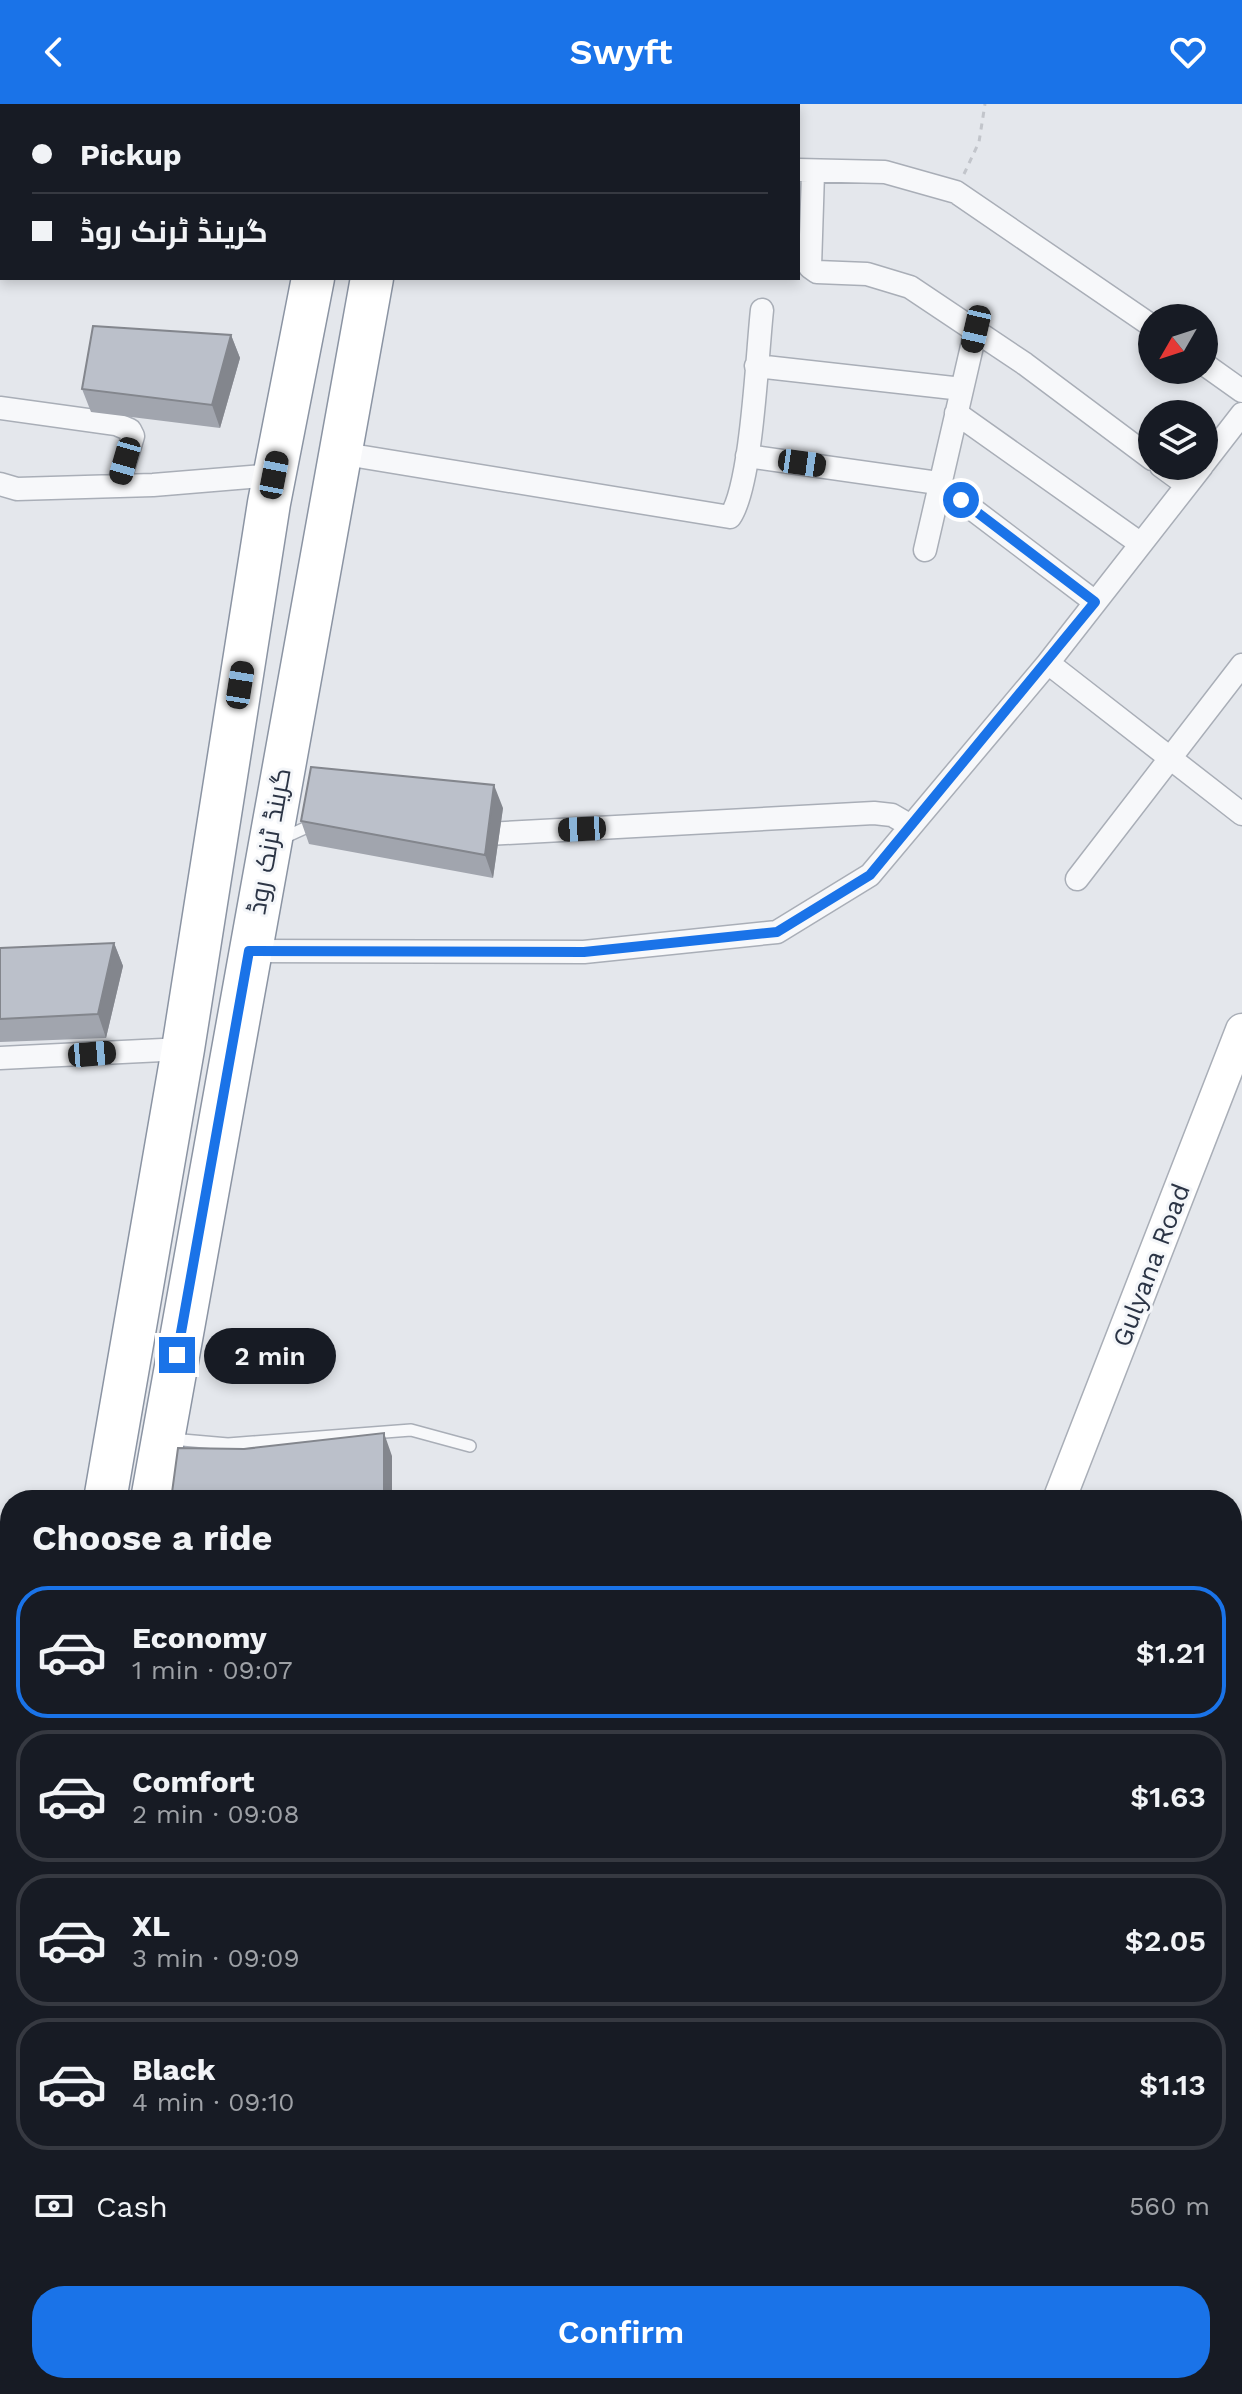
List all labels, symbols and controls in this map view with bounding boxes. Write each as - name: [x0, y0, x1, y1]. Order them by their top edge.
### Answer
- icon: back: [32, 30, 76, 74]
- icon: heart: [1166, 30, 1210, 74]
- text: Swyft: [569, 31, 673, 73]
- text: Pickup: [80, 137, 182, 172]
- text: گرینڈ ٹرنک روڈ: [80, 214, 268, 249]
- car: [959, 303, 993, 355]
- north arrow: [1138, 304, 1218, 384]
- map controls: [1138, 304, 1218, 480]
- button: layers: [1138, 400, 1218, 480]
- car: [107, 435, 143, 487]
- car: [777, 448, 827, 478]
- car: [258, 449, 290, 501]
- route start: [943, 482, 979, 518]
- car: [224, 659, 256, 711]
- street label: گرینڈ ٹرنک روڈ: [241, 765, 297, 917]
- car: [557, 816, 607, 842]
- car: [67, 1040, 117, 1068]
- street label: Gulyana Road: [1106, 1179, 1196, 1351]
- callout: 2 min: [205, 1327, 337, 1383]
- route end: [159, 1337, 195, 1373]
- text: 2 min: [234, 1341, 306, 1371]
- text: Choose a ride: [32, 1517, 272, 1559]
- icon: car: [36, 1616, 108, 1688]
- text: Economy: [132, 1620, 267, 1655]
- text: $1.21: [1136, 1635, 1206, 1670]
- text: 1 min · 09:07: [132, 1655, 293, 1685]
- icon: car: [36, 1760, 108, 1832]
- text: Comfort: [132, 1764, 254, 1799]
- text: $1.63: [1130, 1779, 1206, 1814]
- text: 2 min · 09:08: [132, 1799, 300, 1829]
- icon: car: [36, 1904, 108, 1976]
- text: XL: [132, 1908, 170, 1943]
- text: $2.05: [1125, 1923, 1206, 1958]
- text: 3 min · 09:09: [132, 1943, 300, 1973]
- icon: car: [36, 2048, 108, 2120]
- text: Black: [132, 2052, 216, 2087]
- text: $1.13: [1139, 2067, 1206, 2102]
- text: 4 min · 09:10: [132, 2087, 294, 2117]
- icon: cash: [32, 2184, 76, 2228]
- text: Cash: [96, 2189, 168, 2224]
- text: 560 m: [1129, 2191, 1210, 2221]
- button: Confirm: [32, 2286, 1210, 2378]

